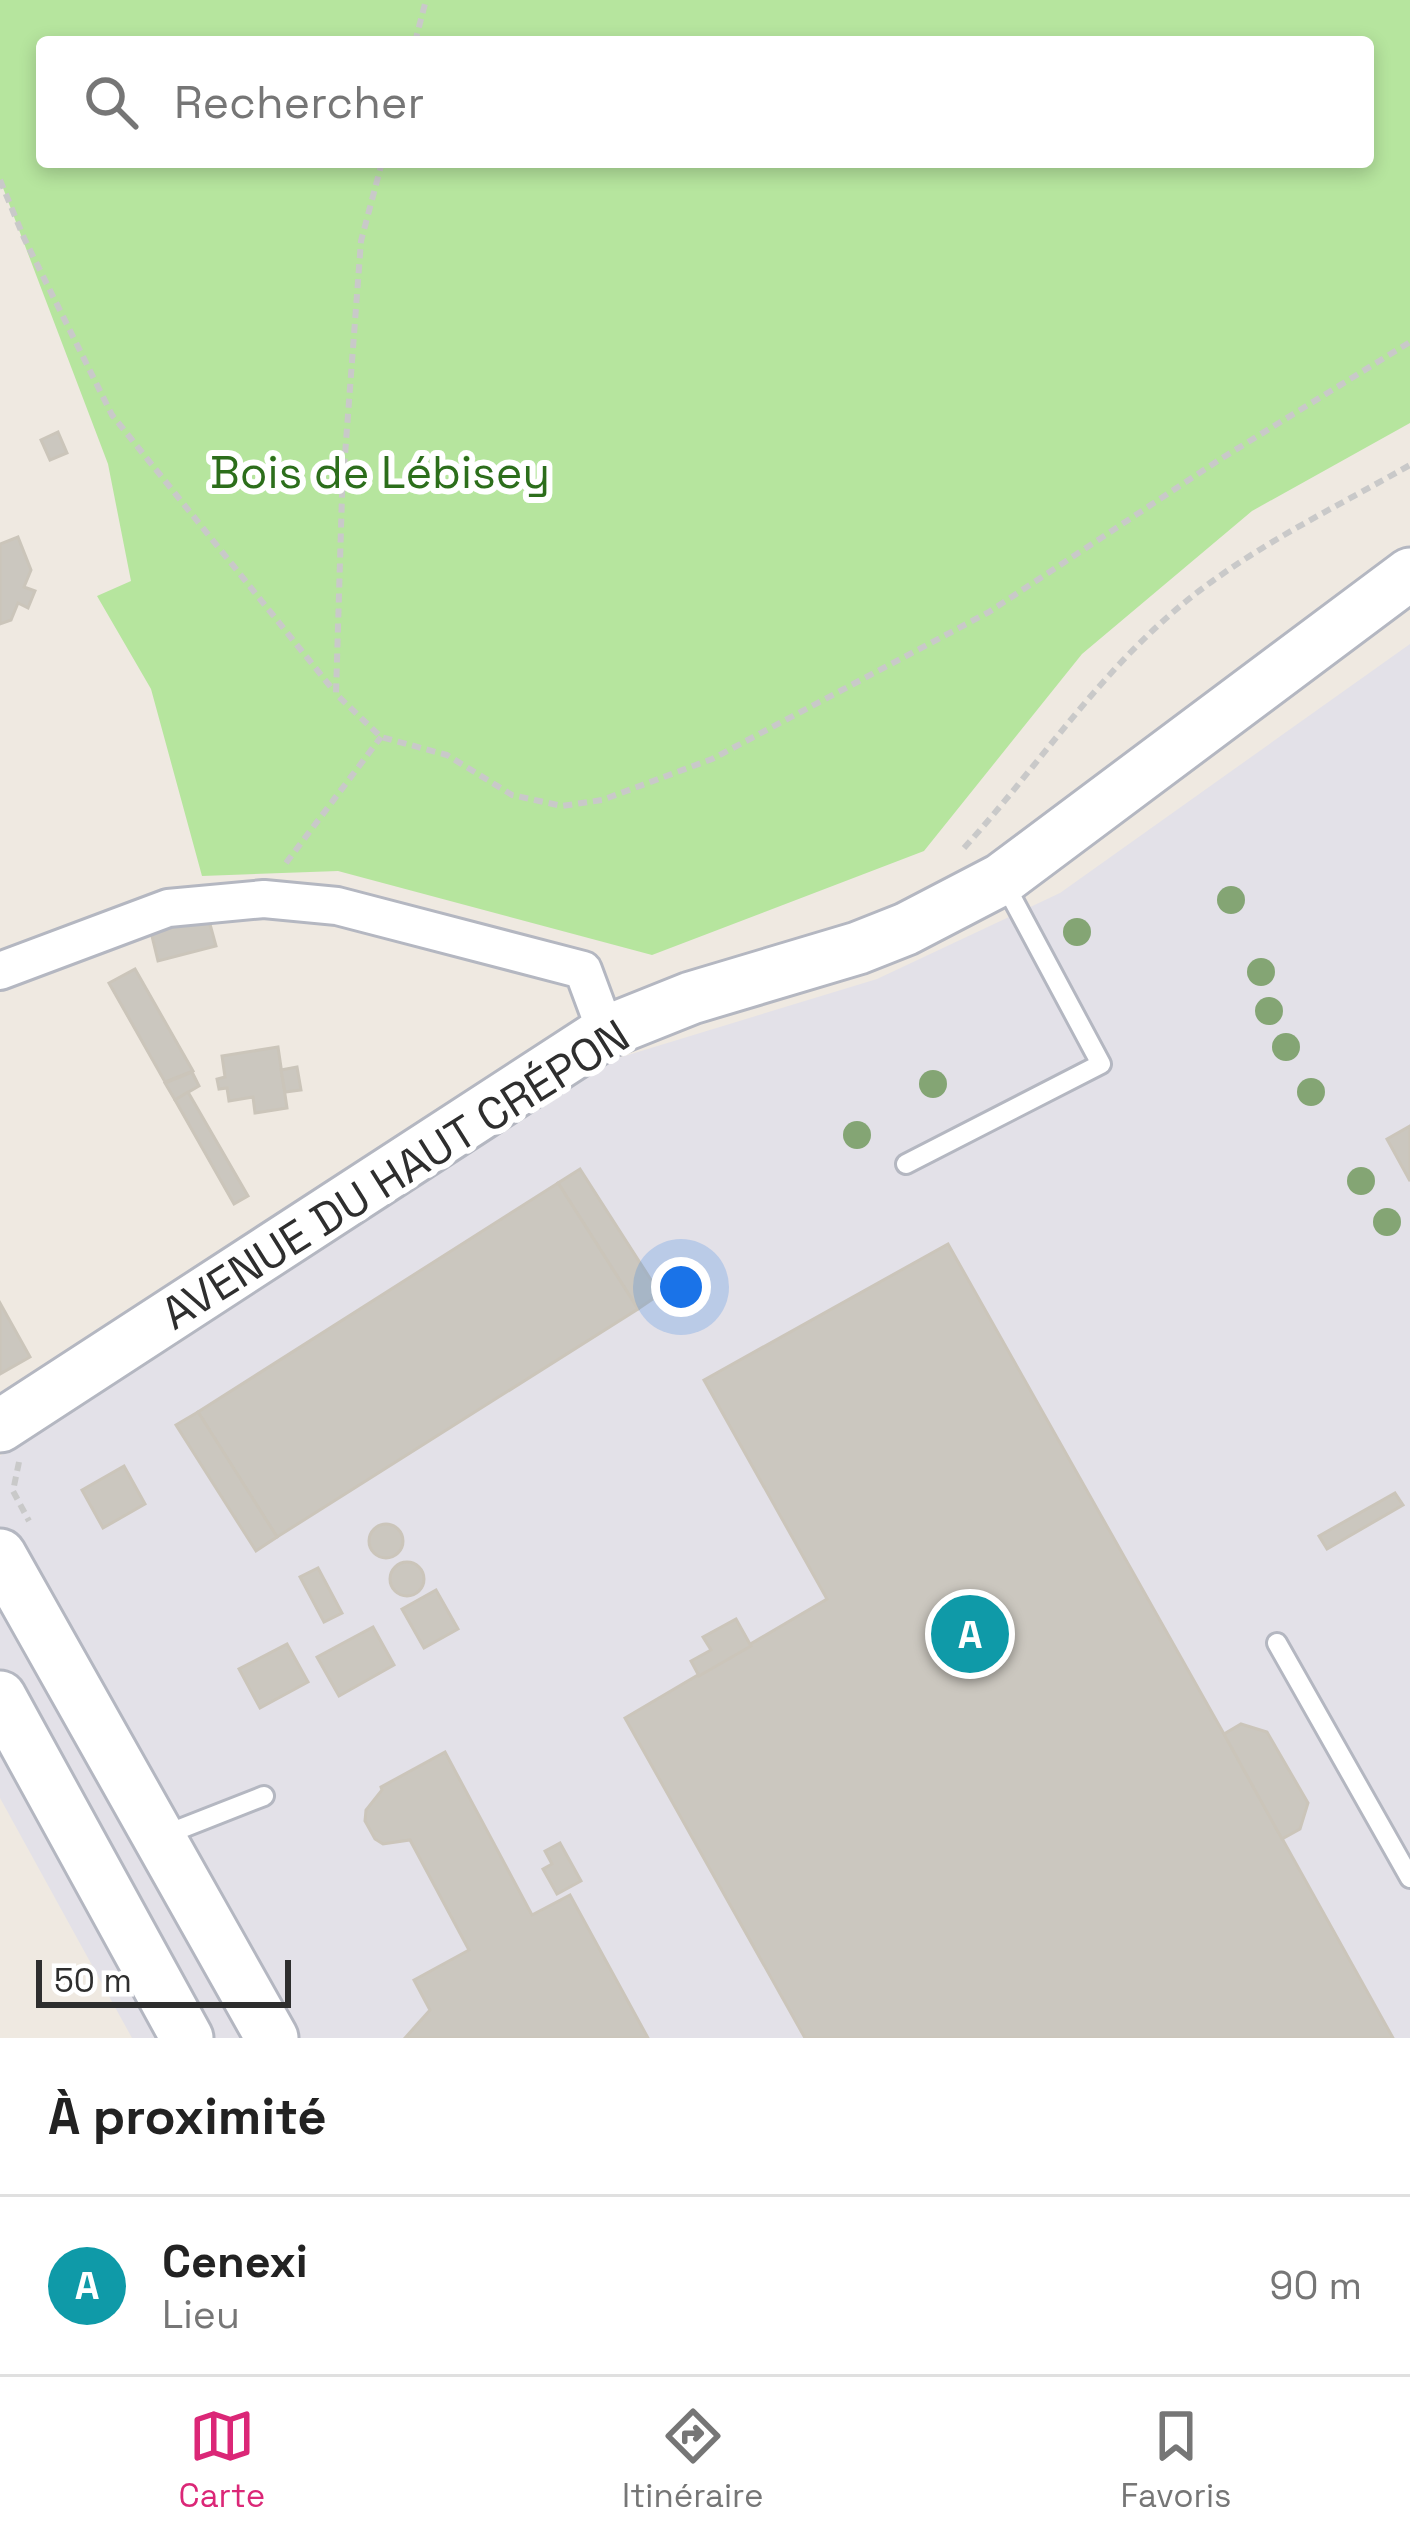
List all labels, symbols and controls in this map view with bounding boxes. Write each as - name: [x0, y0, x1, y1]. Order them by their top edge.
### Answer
- search box: [36, 36, 1374, 168]
- icon: search: [78, 69, 144, 135]
- text: Rechercher: [174, 74, 424, 131]
- park label: Bois de Lébisey: [210, 444, 550, 501]
- street label: AVENUE DU HAUT CRÉPON: [151, 1007, 640, 1342]
- your location: [651, 1257, 711, 1317]
- pin: A: [931, 1589, 1009, 1679]
- scale bar: [36, 1954, 291, 2007]
- text: 50 m: [54, 1960, 132, 2002]
- text: À proximité: [48, 2084, 327, 2149]
- text: Cenexi: [162, 2233, 308, 2290]
- text: A: [75, 2261, 99, 2310]
- text: 90 m: [1270, 2261, 1362, 2310]
- text: Lieu: [162, 2290, 240, 2339]
- tab: Carte: [178, 2403, 265, 2517]
- tab: Itinéraire: [622, 2403, 764, 2517]
- tab: Favoris: [1120, 2403, 1232, 2517]

